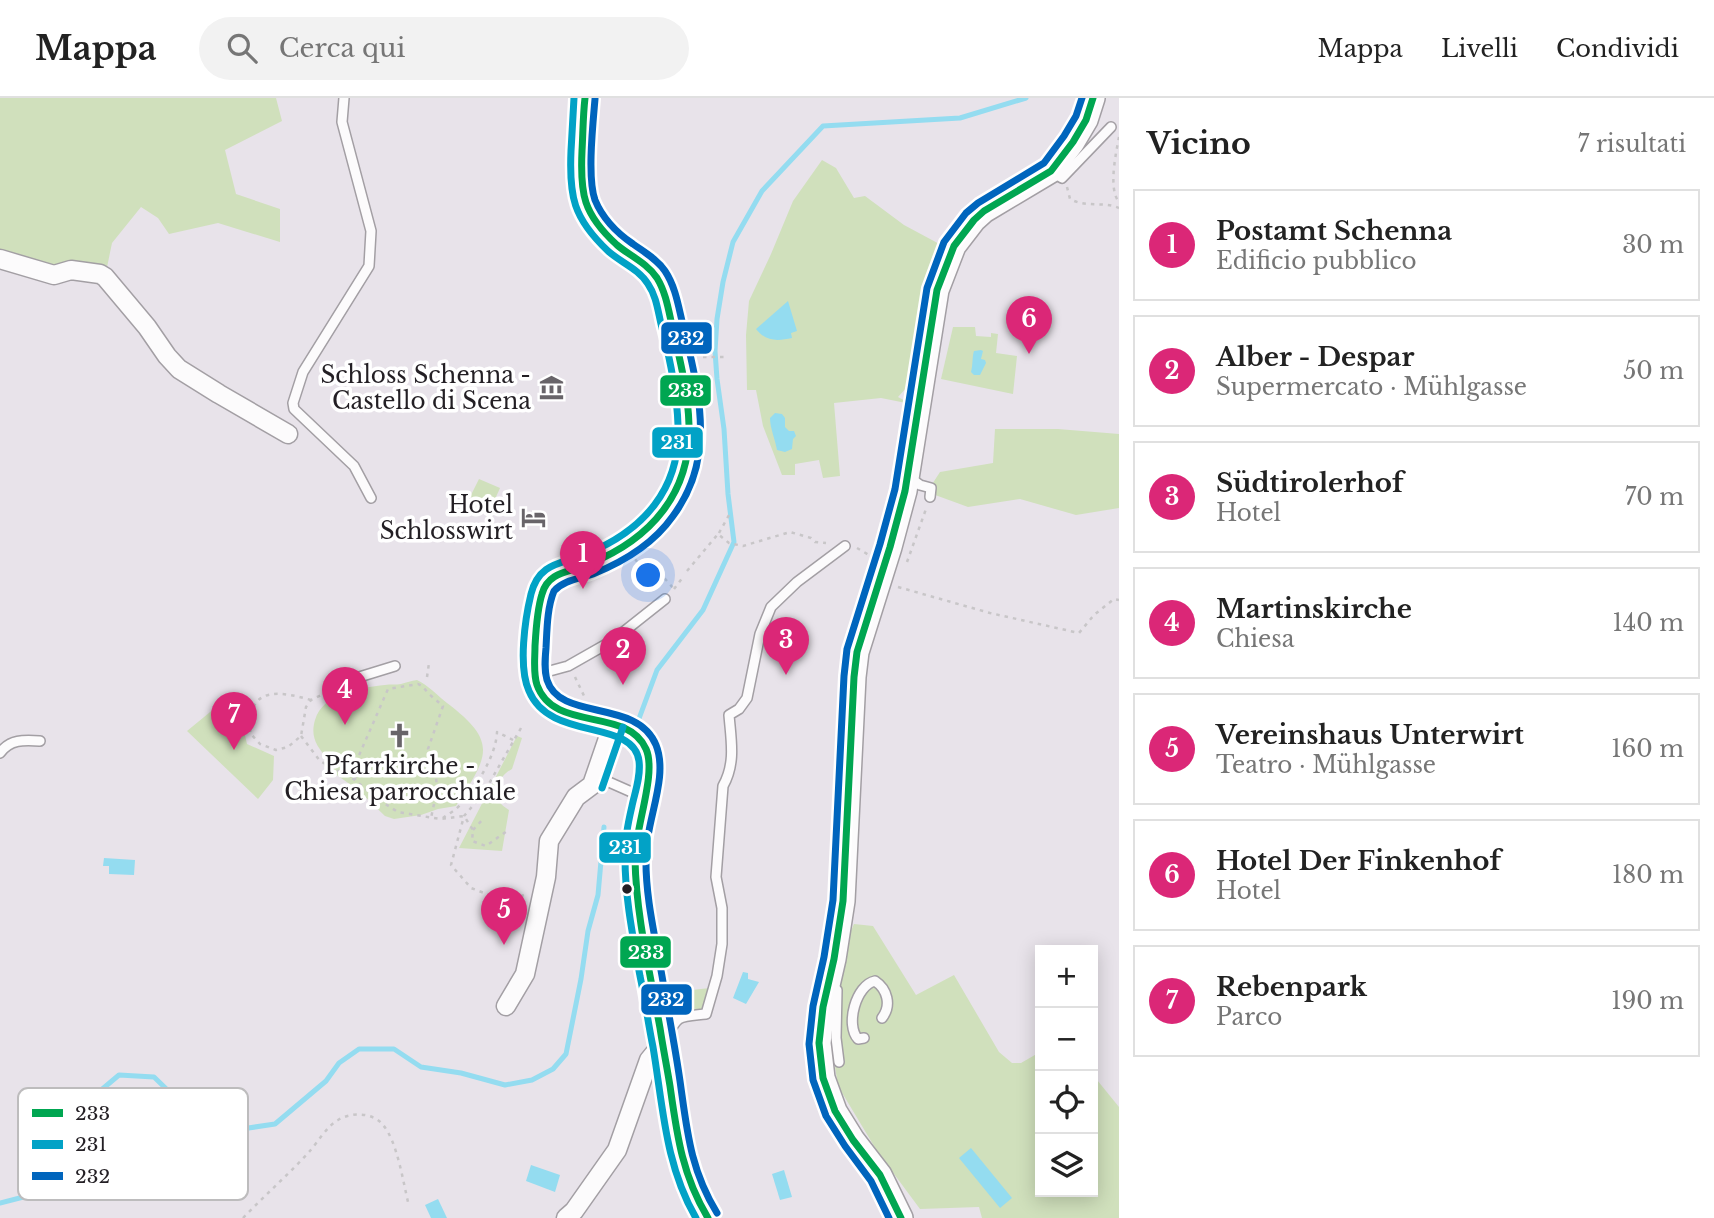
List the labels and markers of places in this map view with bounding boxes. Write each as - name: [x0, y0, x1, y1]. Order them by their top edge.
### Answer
- pin: 6: [1006, 296, 1052, 354]
- place label: Schloss Schenna - Castello di Scena: [320, 361, 531, 415]
- museum icon: Schloss Schenna - Castello di Scena: [537, 374, 565, 402]
- place label: Hotel Schlosswirt: [380, 491, 513, 545]
- hotel icon: Hotel Schlosswirt: [519, 504, 547, 532]
- pin: 1: [560, 531, 606, 589]
- pin: 3: [763, 617, 809, 675]
- pin: 2: [600, 627, 646, 685]
- pin: 4: [322, 667, 368, 725]
- pin: 7: [211, 692, 257, 750]
- church icon: Pfarrkirche - Chiesa parrocchiale: [386, 722, 414, 750]
- place label: Pfarrkirche - Chiesa parrocchiale: [284, 752, 516, 806]
- unlabelled marker: [620, 882, 634, 896]
- pin: 5: [481, 887, 527, 945]

